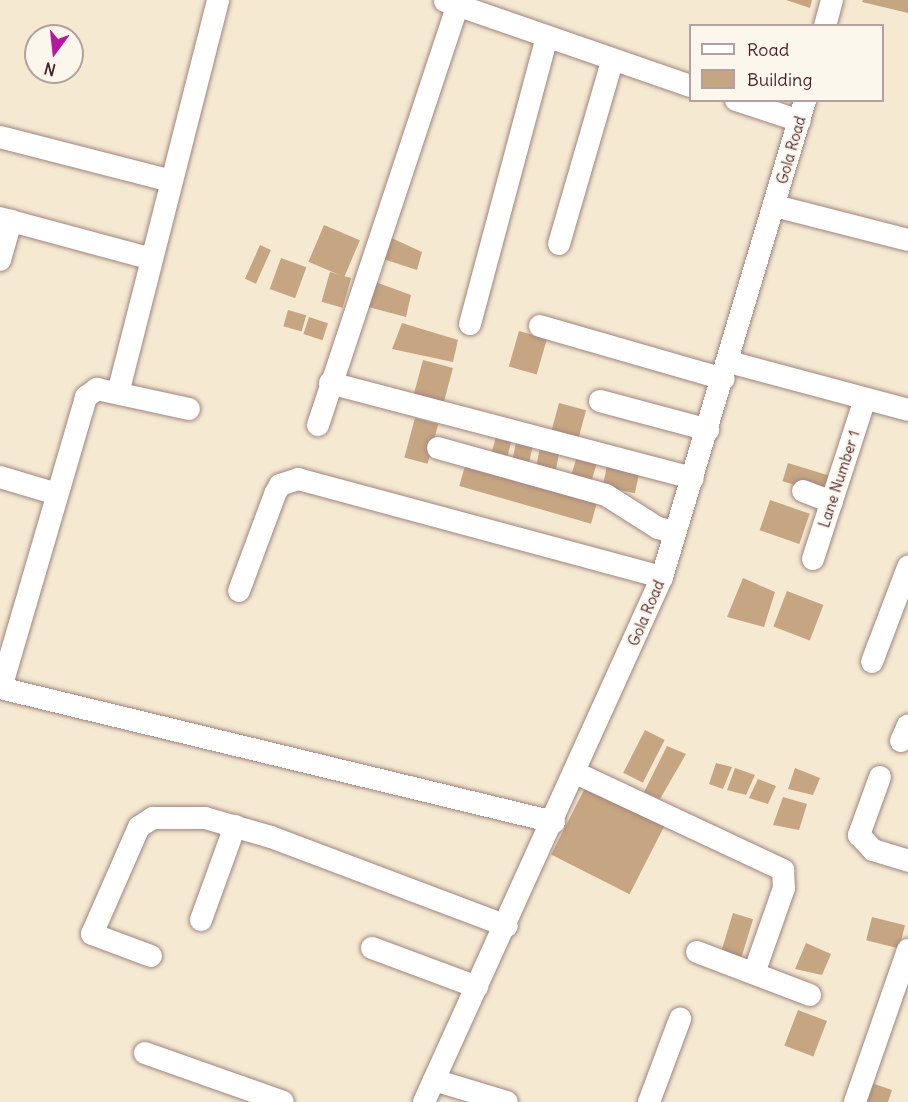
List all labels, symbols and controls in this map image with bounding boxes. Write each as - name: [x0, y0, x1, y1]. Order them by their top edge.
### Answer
- north arrow: [24, 24, 84, 84]
- legend: [689, 24, 884, 102]
- text: Road: [747, 38, 789, 61]
- text: N: [42, 58, 58, 81]
- text: Building: [747, 68, 812, 91]
- street label: Gola Road: [773, 114, 809, 186]
- street label: Lane Number 1: [815, 428, 863, 530]
- street label: Gola Road: [624, 577, 668, 649]

